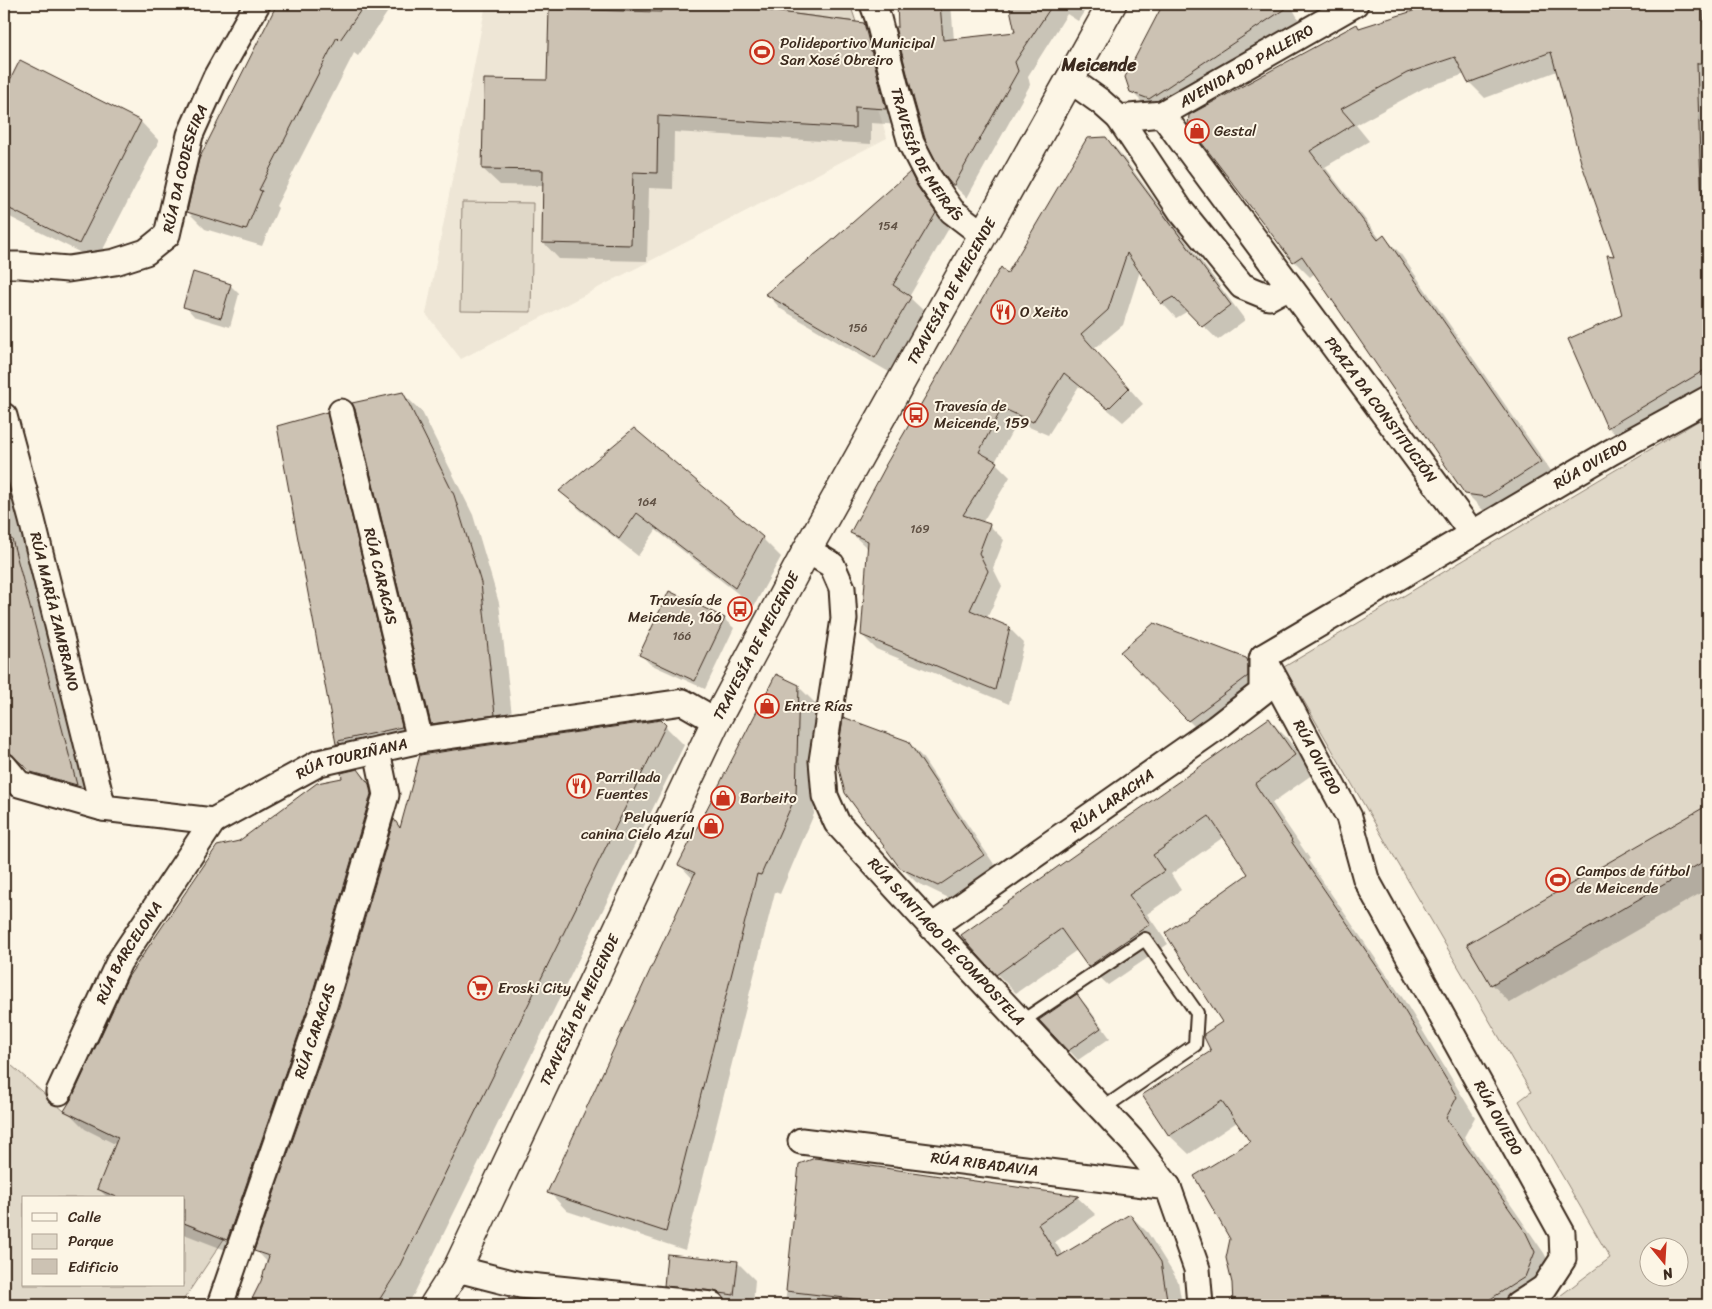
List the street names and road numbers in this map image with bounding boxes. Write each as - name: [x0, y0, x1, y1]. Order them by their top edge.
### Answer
- street label: AVENIDA DO PALLEIRO: [1173, 17, 1319, 115]
- street label: TRAVESÍA DE MEIRÁS: [883, 85, 969, 229]
- street label: RÚA DA CODESEIRA: [155, 100, 215, 236]
- street label: TRAVESÍA DE MEICENDE: [900, 211, 1004, 370]
- street label: PRAZA DA CONSTITUCIÓN: [1318, 331, 1444, 489]
- street label: RÚA OVIEDO: [1548, 432, 1633, 496]
- street label: RÚA CARACAS: [356, 525, 405, 628]
- street label: RÚA MARÍA ZAMBRANO: [22, 529, 87, 694]
- street label: TRAVESÍA DE MEICENDE: [706, 565, 807, 725]
- street label: RÚA OVIEDO: [1286, 715, 1348, 800]
- street label: RÚA TOURIÑANA: [291, 730, 410, 786]
- street label: RÚA LARACHA: [1065, 762, 1160, 840]
- street label: RÚA SANTIAGO DE COMPOSTELA: [861, 851, 1031, 1032]
- street label: RÚA BARCELONA: [88, 896, 169, 1008]
- street label: TRAVESÍA DE MEICENDE: [532, 928, 627, 1091]
- street label: RÚA CARACAS: [286, 980, 343, 1082]
- street label: RÚA OVIEDO: [1467, 1075, 1530, 1161]
- street label: RÚA RIBADAVIA: [929, 1144, 1040, 1184]

